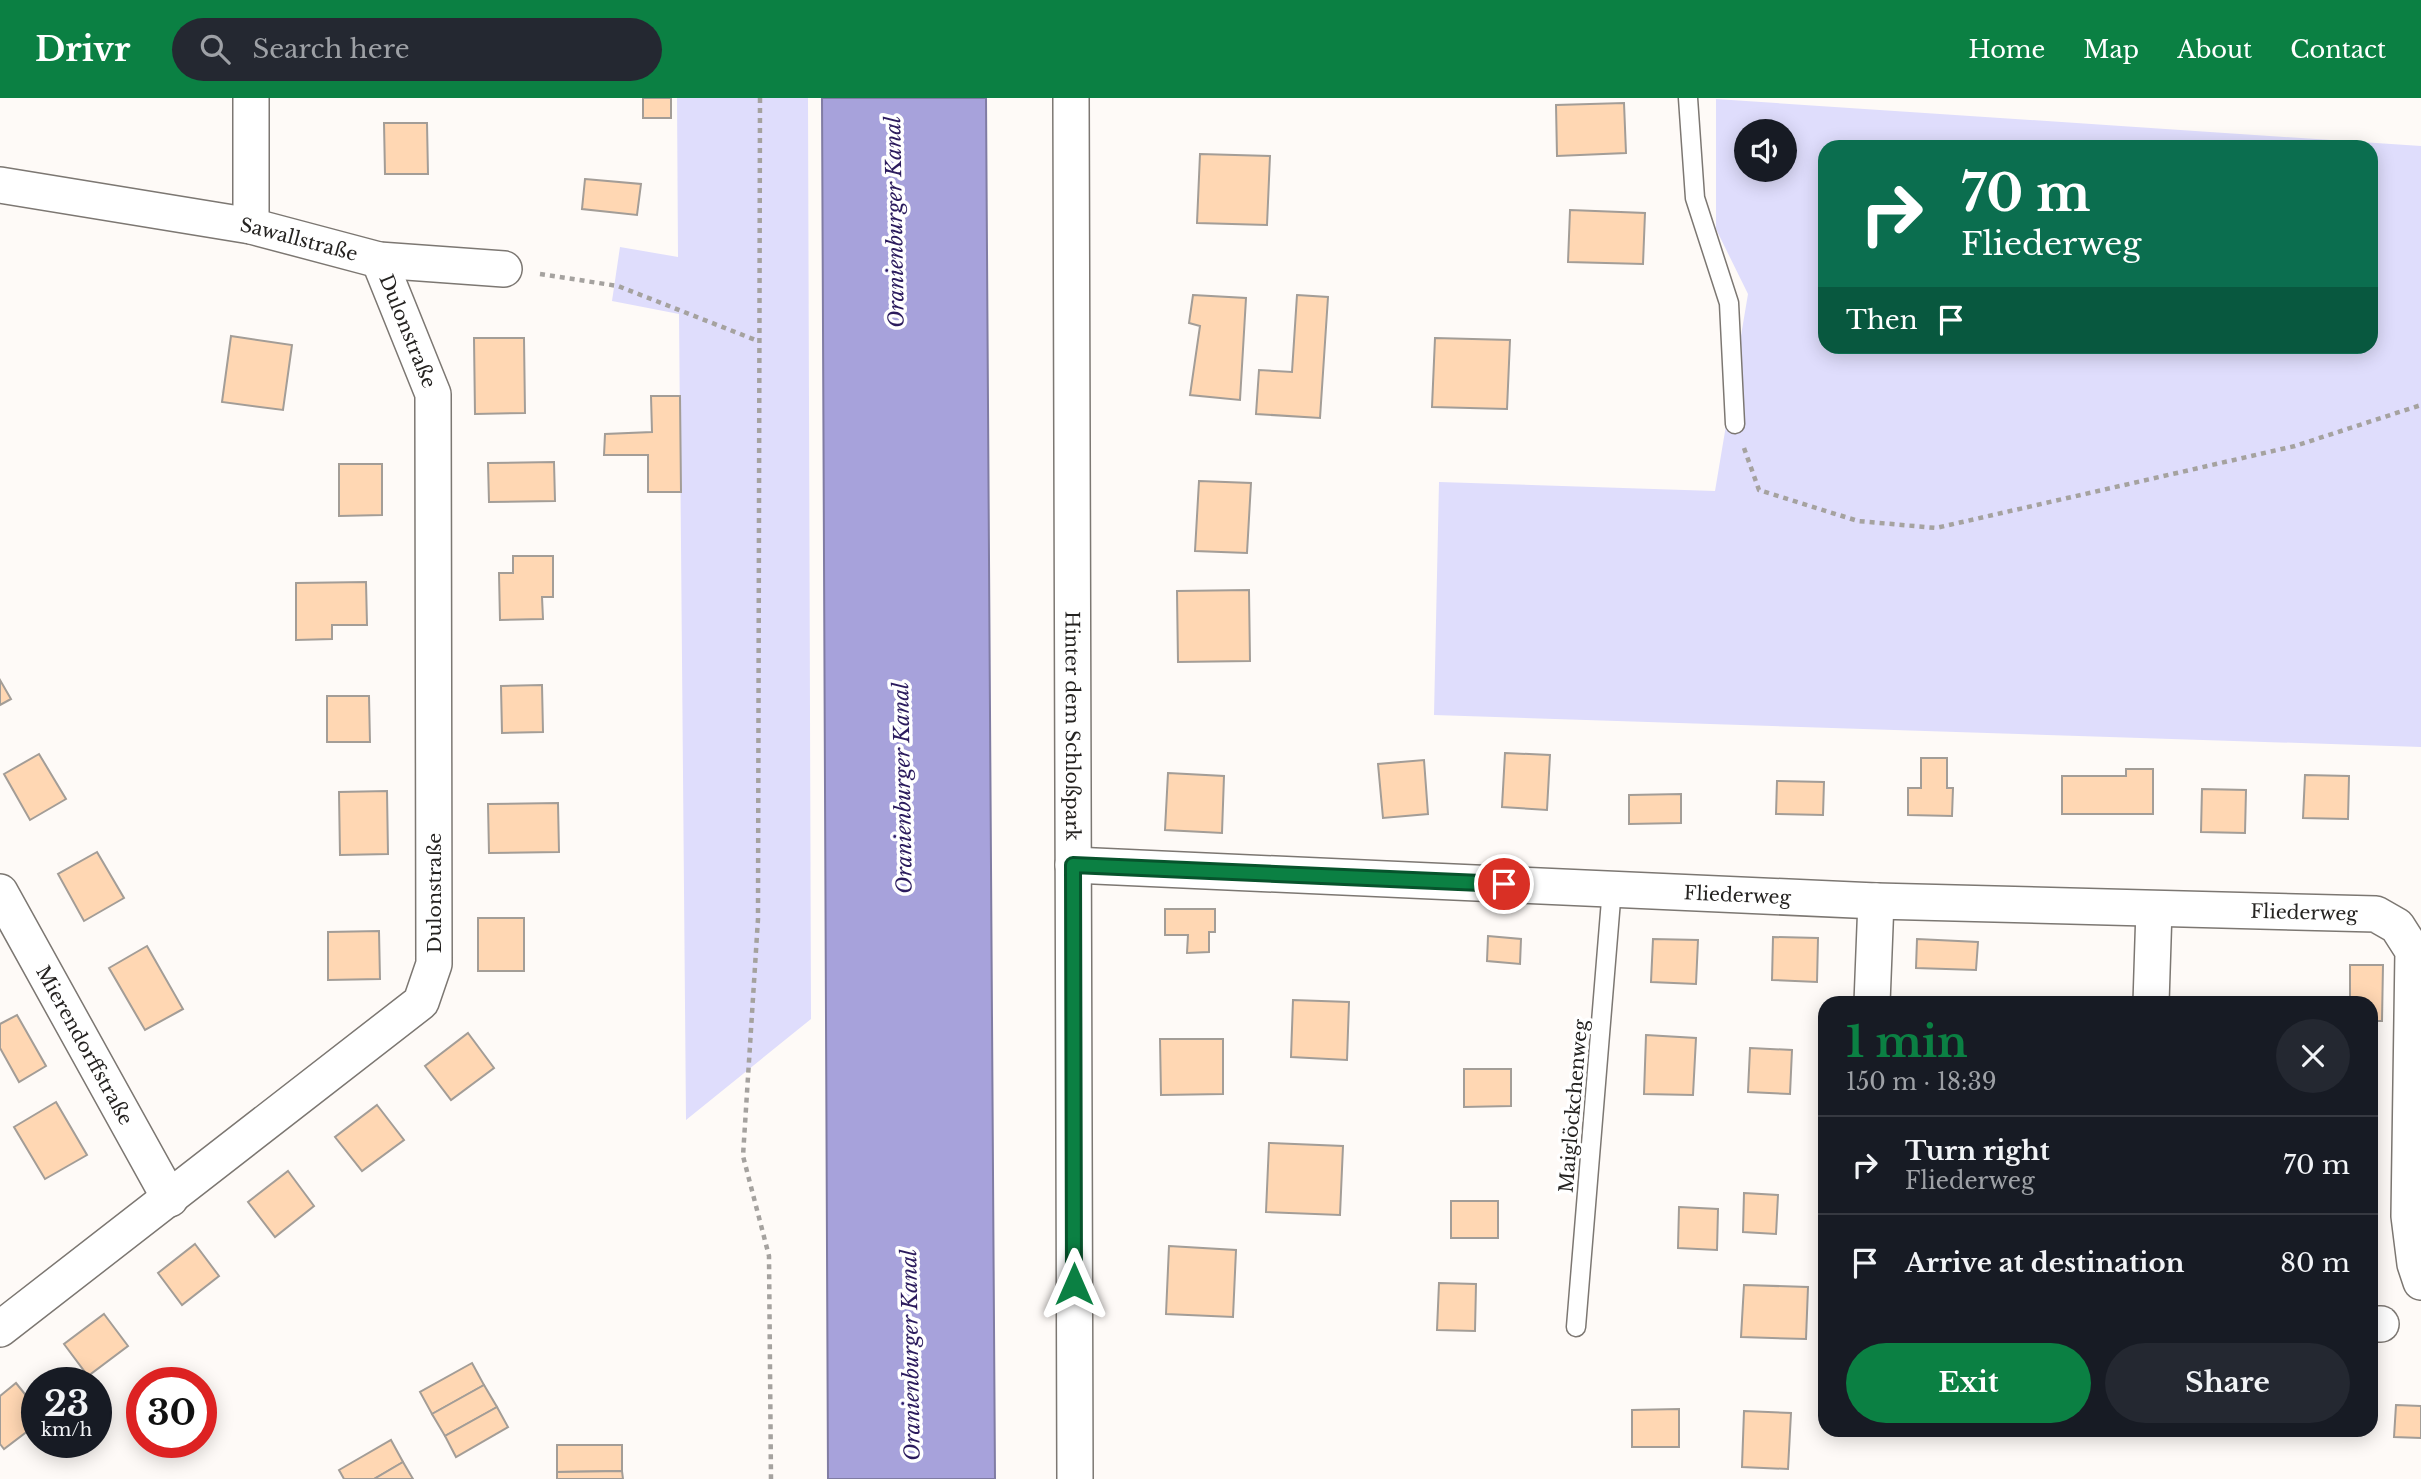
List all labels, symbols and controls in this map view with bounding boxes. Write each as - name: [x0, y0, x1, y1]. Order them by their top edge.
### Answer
- search box: [172, 18, 662, 81]
- text: Drivr: [35, 29, 130, 70]
- icon: search: [196, 30, 234, 68]
- text: Search here: [252, 33, 410, 65]
- text: Home: [1969, 35, 2045, 64]
- text: Map: [2083, 35, 2139, 64]
- text: About: [2177, 35, 2252, 64]
- text: Contact: [2290, 35, 2386, 64]
- water label: Oranienburger Kanal: [880, 116, 910, 328]
- map controls: [1734, 119, 1797, 182]
- button: sound: [1734, 119, 1797, 182]
- text: 70 m: [1961, 163, 2091, 224]
- icon: right: [1846, 168, 1937, 259]
- street label: Sawallstraße: [239, 213, 360, 266]
- text: Fliederweg: [1961, 224, 2142, 264]
- street label: Dulonstraße: [374, 271, 441, 391]
- icon: arrive: [1932, 301, 1970, 339]
- text: Then: [1846, 304, 1918, 336]
- street label: Hinter dem Schloßpark: [1060, 611, 1084, 841]
- water label: Oranienburger Kanal: [888, 682, 918, 894]
- street label: Dulonstraße: [423, 833, 446, 953]
- pin: [1474, 854, 1534, 914]
- icon: arrive: [1485, 865, 1523, 903]
- street label: Fliederweg: [1683, 881, 1792, 909]
- street label: Fliederweg: [2250, 900, 2359, 926]
- street label: Mierendorffstraße: [31, 962, 138, 1129]
- text: 1 min: [1846, 1016, 1968, 1068]
- street label: Maiglöckchenweg: [1554, 1018, 1593, 1194]
- button: close: [2276, 1019, 2350, 1093]
- text: 150 m · 18:39: [1846, 1068, 1997, 1096]
- text: Turn right: [1905, 1135, 2050, 1167]
- icon: right: [1846, 1146, 1884, 1184]
- text: 70 m: [2283, 1149, 2350, 1181]
- text: Fliederweg: [1905, 1167, 2035, 1195]
- icon: arrive: [1846, 1244, 1884, 1282]
- position arrow: [1037, 1247, 1111, 1321]
- text: Arrive at destination: [1905, 1247, 2185, 1279]
- text: 80 m: [2280, 1247, 2350, 1279]
- water label: Oranienburger Kanal: [896, 1249, 926, 1461]
- button: Exit: [1846, 1343, 2091, 1423]
- button: Share: [2105, 1343, 2350, 1423]
- speed limit sign: 30: [126, 1367, 217, 1458]
- text: 23: [44, 1382, 89, 1425]
- text: km/h: [41, 1419, 92, 1441]

